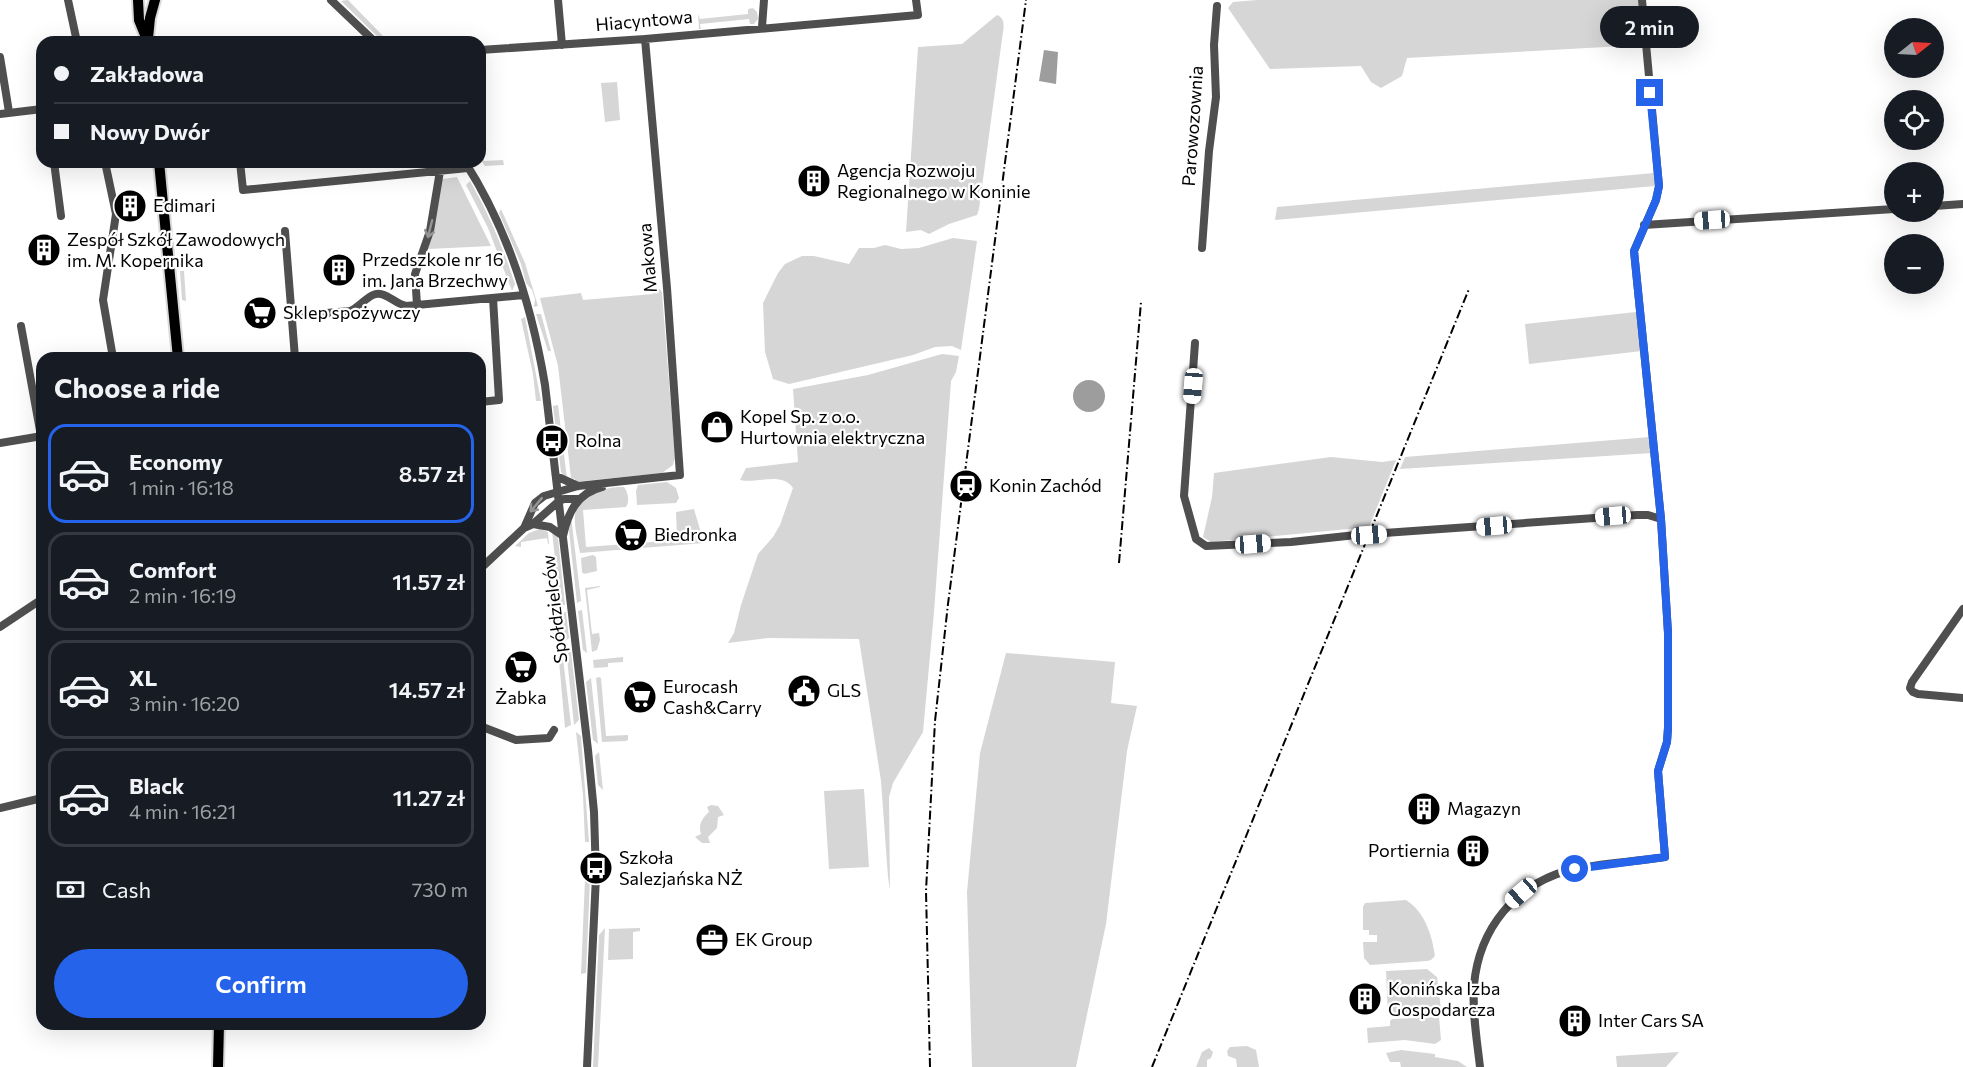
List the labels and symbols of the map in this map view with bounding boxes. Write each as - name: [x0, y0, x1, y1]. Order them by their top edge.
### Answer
- street label: Hiacyntowa: [594, 5, 693, 35]
- callout: 2 min: [1600, 6, 1700, 48]
- north arrow: [1884, 18, 1944, 78]
- street label: Parowozownia: [1177, 65, 1207, 187]
- route end: [1636, 79, 1663, 106]
- place label: Agencja Rozwoju Regionalnego w Koninie: [837, 159, 1030, 202]
- building icon: Agencja Rozwoju Regionalnego w Koninie: [796, 163, 832, 199]
- building icon: Edimari: [112, 188, 148, 224]
- place label: Edimari: [153, 194, 216, 216]
- car: [1693, 210, 1731, 230]
- one-way arrow: [424, 219, 436, 238]
- street label: Makowa: [633, 222, 661, 294]
- place label: Zespół Szkół Zawodowych im. M. Kopernika: [67, 228, 285, 271]
- building icon: Zespół Szkół Zawodowych im. M. Kopernika: [26, 232, 62, 268]
- place label: Przedszkole nr 16 im. Jana Brzechwy: [362, 248, 508, 291]
- building icon: Przedszkole nr 16 im. Jana Brzechwy: [321, 252, 357, 288]
- supermarket icon: Sklep spożywczy: [242, 295, 278, 331]
- place label: Sklep spożywczy: [283, 301, 421, 323]
- car: [1182, 367, 1204, 405]
- place label: Kopel Sp. z o.o. Hurtownia elektryczna: [740, 405, 925, 448]
- shop icon: Kopel Sp. z o.o. Hurtownia elektryczna: [699, 409, 735, 445]
- bus stop icon: Rolna: [534, 423, 570, 459]
- place label: Rolna: [575, 429, 622, 451]
- station icon: Konin Zachód: [948, 468, 984, 504]
- place label: Konin Zachód: [989, 474, 1102, 496]
- one-way arrow: [529, 497, 542, 513]
- car: [1594, 505, 1632, 527]
- car: [1475, 515, 1513, 537]
- supermarket icon: Biedronka: [613, 517, 649, 553]
- place label: Biedronka: [654, 523, 737, 545]
- car: [1350, 525, 1388, 545]
- car: [1234, 534, 1272, 554]
- street label: Spółdzielców: [536, 554, 572, 665]
- supermarket icon: Żabka: [503, 649, 539, 685]
- public building icon: GLS: [786, 673, 822, 709]
- place label: Eurocash Cash&Carry: [663, 675, 762, 718]
- supermarket icon: Eurocash Cash&Carry: [622, 679, 658, 715]
- place label: GLS: [827, 679, 861, 701]
- place label: Żabka: [495, 686, 547, 708]
- building icon: Magazyn: [1406, 791, 1442, 827]
- place label: Magazyn: [1447, 797, 1521, 819]
- building icon: Portiernia: [1455, 833, 1491, 869]
- place label: Portiernia: [1368, 839, 1450, 861]
- place label: Szkoła Salezjańska NŻ: [619, 846, 743, 889]
- bus stop icon: Szkoła Salezjańska NŻ: [578, 850, 614, 886]
- route start: [1561, 855, 1588, 882]
- car: [1502, 874, 1540, 912]
- office icon: EK Group: [694, 922, 730, 958]
- place label: EK Group: [735, 928, 813, 950]
- place label: Konińska Izba Gospodarcza: [1388, 977, 1500, 1020]
- building icon: Konińska Izba Gospodarcza: [1347, 981, 1383, 1017]
- building icon: Inter Cars SA: [1557, 1003, 1593, 1039]
- place label: Inter Cars SA: [1598, 1009, 1704, 1031]

